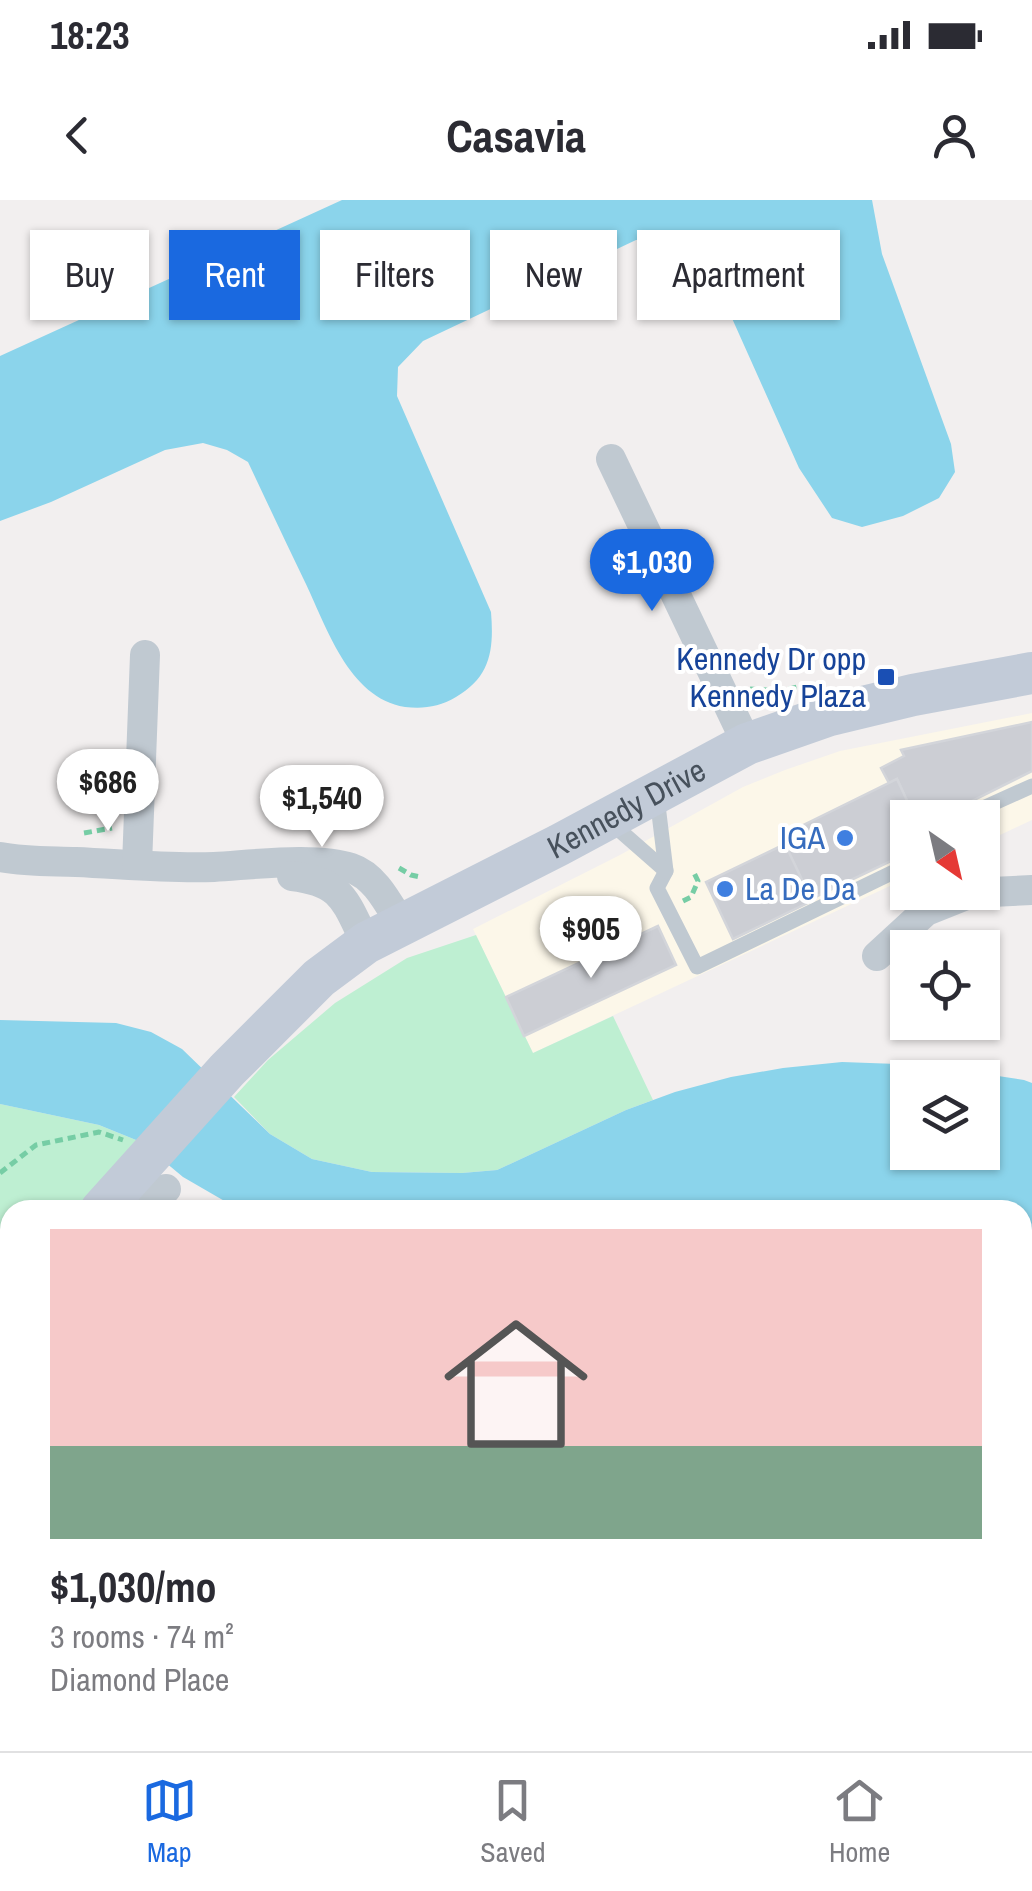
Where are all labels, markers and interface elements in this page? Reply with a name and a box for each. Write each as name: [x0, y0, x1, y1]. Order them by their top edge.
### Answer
text: 18:23: [50, 10, 130, 61]
text: Casavia: [446, 105, 586, 166]
icon: back: [50, 108, 105, 163]
icon: person: [927, 108, 982, 163]
chip: Buy: [30, 230, 149, 320]
chip: Rent: [169, 230, 300, 320]
chip: Filters: [320, 230, 470, 320]
chip: New: [490, 230, 617, 320]
chip: Apartment: [637, 230, 840, 320]
pin: $1,030: [571, 529, 733, 614]
text: $1,030: [612, 540, 692, 583]
place label: Kennedy Dr opp Kennedy Plaza: [676, 637, 866, 717]
marker: Kennedy Dr opp Kennedy Plaza: [875, 666, 897, 688]
street label: Kennedy Drive: [540, 748, 713, 868]
pin: $686: [49, 749, 167, 834]
text: $686: [79, 760, 137, 803]
pin: $1,540: [241, 765, 403, 850]
text: $1,540: [282, 776, 362, 819]
north arrow: [890, 800, 1000, 910]
map controls: [890, 800, 1000, 1170]
place label: IGA: [780, 816, 825, 859]
marker: IGA: [834, 827, 856, 849]
place label: La De Da: [745, 867, 856, 910]
marker: La De Da: [714, 878, 736, 900]
pin: $905: [532, 896, 650, 981]
text: $905: [562, 907, 620, 950]
button: locate: [890, 930, 1000, 1040]
button: layers: [890, 1060, 1000, 1170]
icon: home: [426, 1294, 606, 1474]
text: $1,030/mo: [50, 1559, 217, 1615]
text: 3 rooms · 74 m²: [50, 1615, 234, 1658]
text: Diamond Place: [50, 1658, 229, 1701]
tab: Map: [142, 1773, 197, 1871]
tab: Saved: [480, 1773, 545, 1871]
tab: Home: [829, 1773, 890, 1871]

